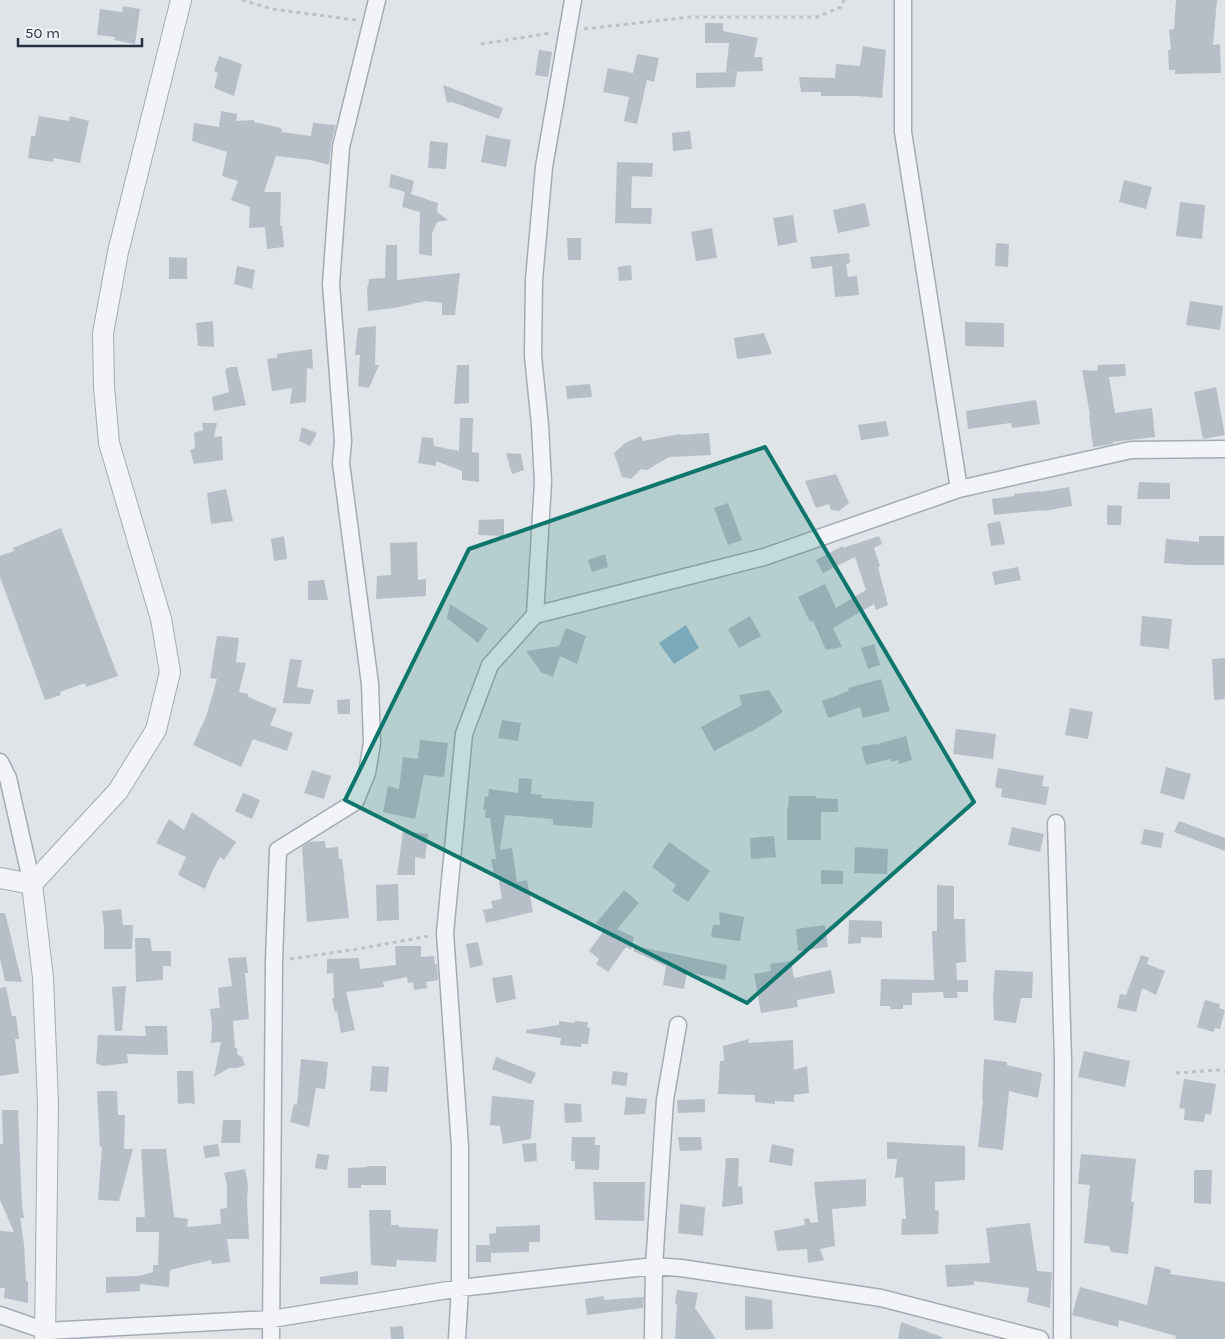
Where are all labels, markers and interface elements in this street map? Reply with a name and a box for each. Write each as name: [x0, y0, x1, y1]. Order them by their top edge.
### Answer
scale bar: [18, 15, 141, 47]
text: 50 m: [25, 24, 60, 42]

